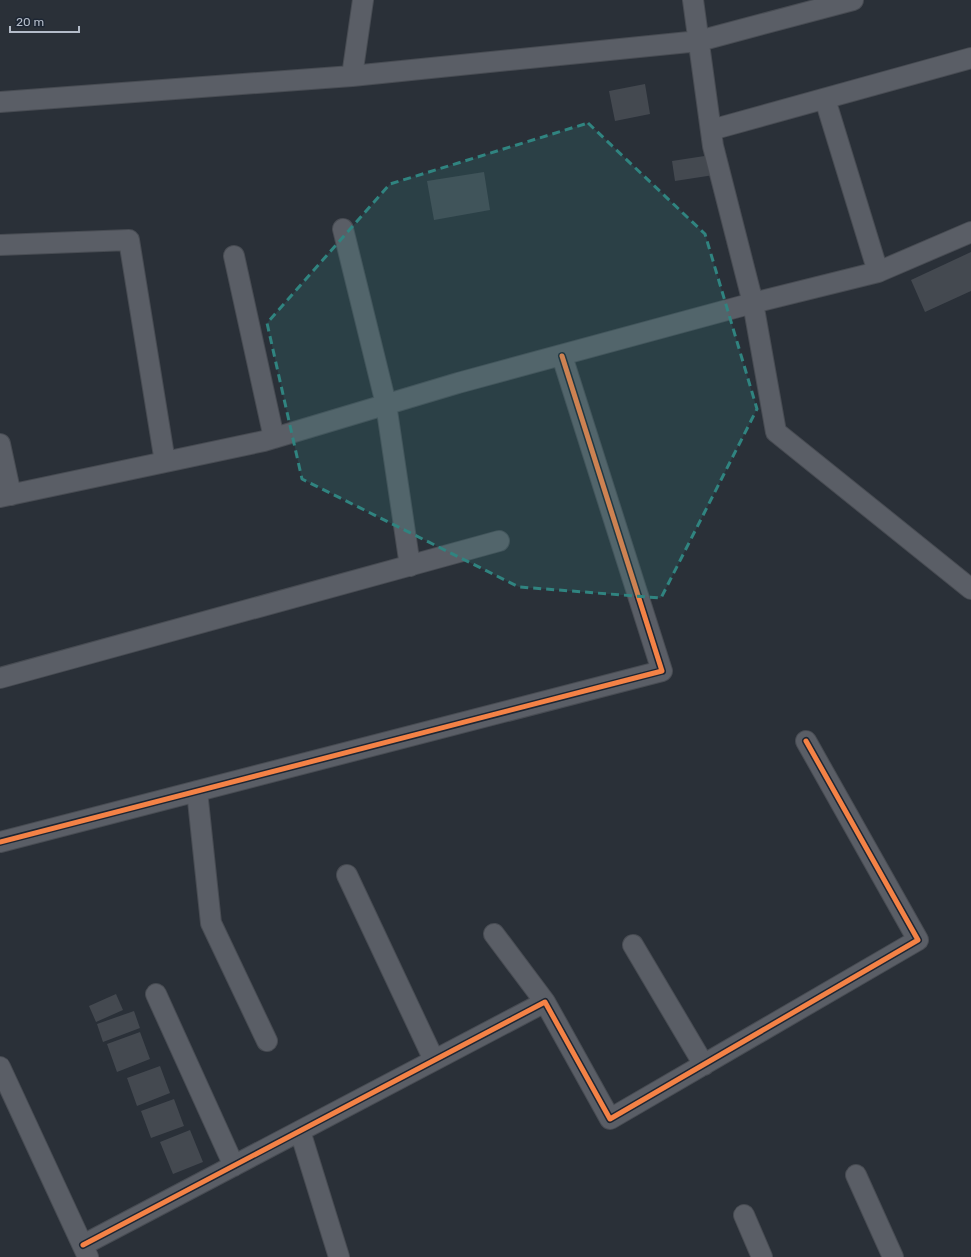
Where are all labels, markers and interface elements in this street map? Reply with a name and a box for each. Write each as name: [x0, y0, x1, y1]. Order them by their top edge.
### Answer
scale bar: [10, 8, 79, 34]
text: 20 m: [16, 15, 44, 29]

